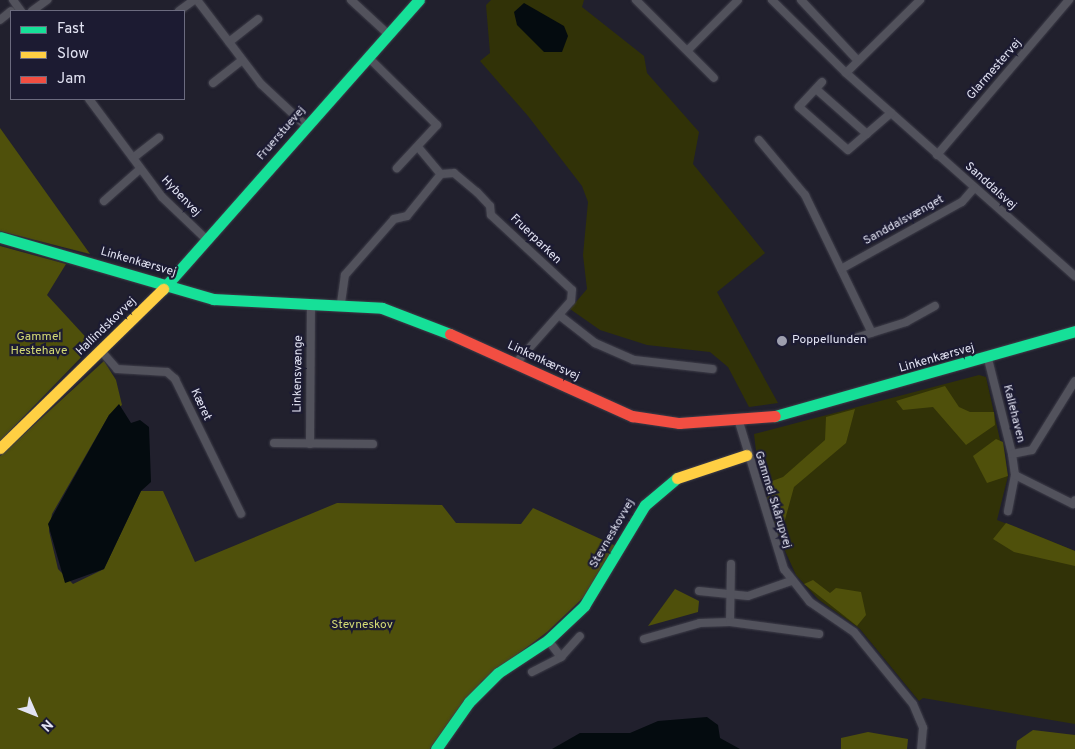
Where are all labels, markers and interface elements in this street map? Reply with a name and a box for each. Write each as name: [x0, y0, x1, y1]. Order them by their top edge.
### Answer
legend: [10, 10, 185, 100]
text: Fast: [57, 20, 85, 39]
street label: Glarmestervej: [965, 37, 1025, 103]
text: Slow: [57, 45, 89, 64]
text: Jam: [57, 70, 86, 89]
street label: Fruerstuevej: [255, 104, 309, 164]
street label: Sanddalsvej: [961, 160, 1019, 214]
street label: Hybenvej: [157, 174, 203, 220]
street label: Sanddalsvænget: [861, 193, 947, 249]
street label: Fruerparken: [506, 212, 564, 268]
street label: Linkenkærsvej: [99, 245, 177, 281]
street label: Hallindskovvej: [74, 295, 140, 359]
park label: Gammel Hestehave: [11, 331, 67, 359]
place label: Poppellunden: [792, 334, 867, 348]
street label: Linkensvænge: [291, 335, 307, 413]
marker: Poppellunden: [776, 335, 788, 347]
street label: Linkenkærsvej: [505, 339, 581, 385]
street label: Linkenkærsvej: [898, 341, 976, 377]
street label: Kallehaven: [999, 383, 1027, 445]
street label: Kæret: [186, 387, 214, 423]
street label: Gammel Skårupvej: [750, 450, 794, 550]
street label: Stevneskovvej: [587, 497, 639, 571]
park label: Stevneskov: [331, 619, 393, 633]
north arrow: [10, 689, 60, 739]
text: N: [37, 715, 56, 734]

